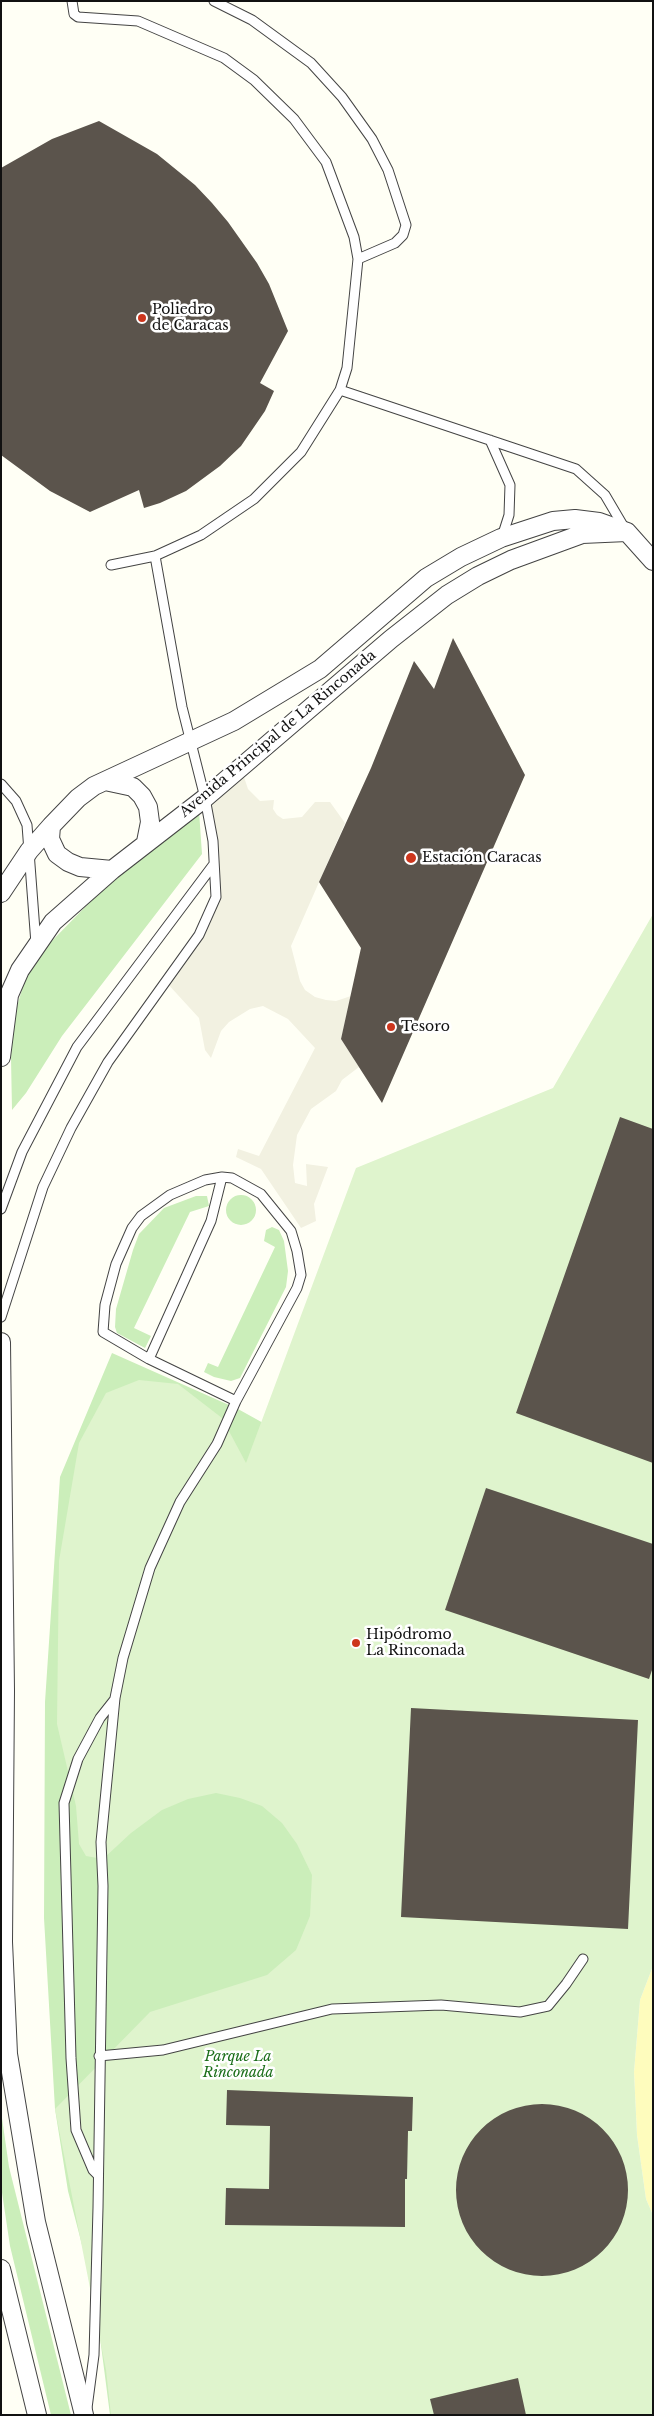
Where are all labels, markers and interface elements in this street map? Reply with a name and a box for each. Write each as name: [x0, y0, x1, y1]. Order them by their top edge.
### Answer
place label: Poliedro de Caracas: [152, 302, 229, 334]
marker: Poliedro de Caracas: [136, 312, 148, 324]
street label: Avenida Principal de La Rinconada: [177, 647, 379, 821]
place label: Estación Caracas: [422, 850, 542, 866]
marker: Estación Caracas: [404, 851, 418, 865]
place label: Tesoro: [401, 1019, 450, 1035]
marker: Tesoro: [385, 1021, 397, 1033]
place label: Hipódromo La Rinconada: [366, 1627, 465, 1660]
marker: Hipódromo La Rinconada: [350, 1637, 362, 1649]
park label: Parque La Rinconada: [203, 2049, 273, 2082]

